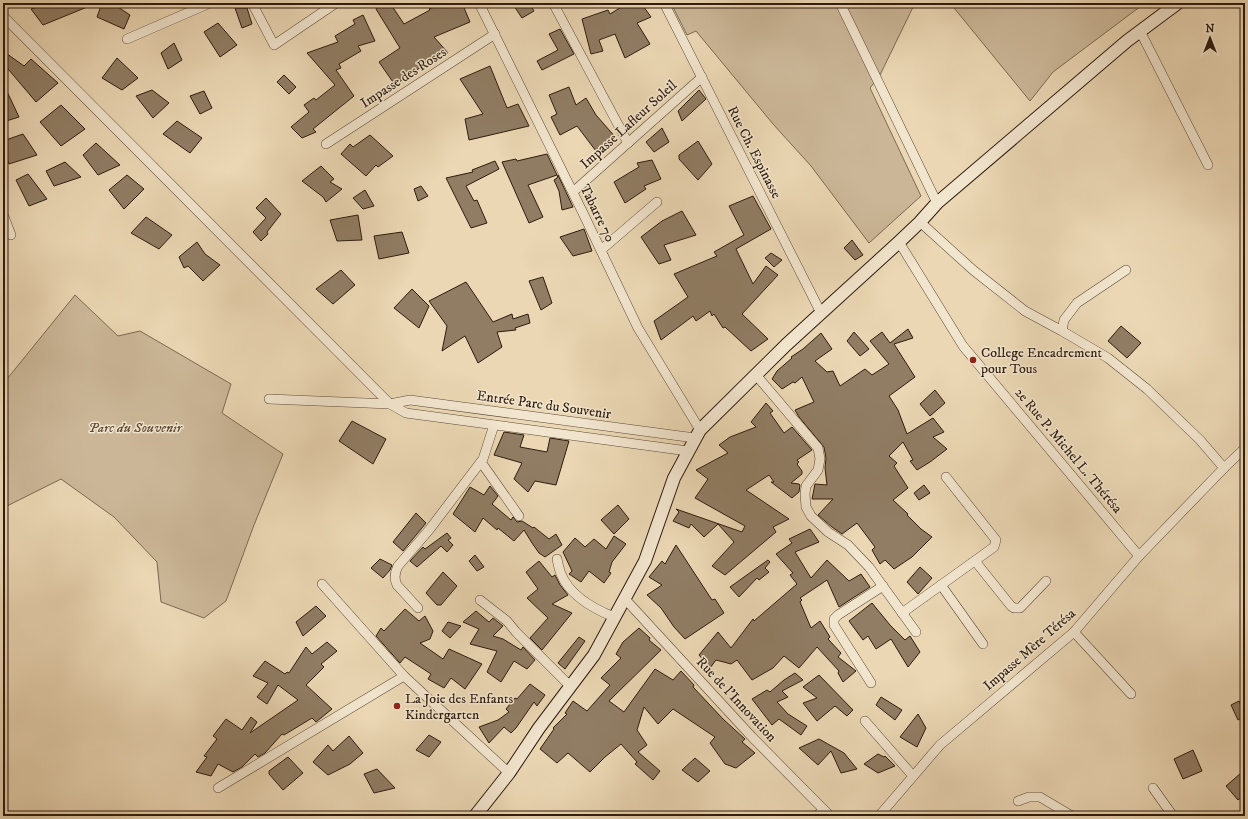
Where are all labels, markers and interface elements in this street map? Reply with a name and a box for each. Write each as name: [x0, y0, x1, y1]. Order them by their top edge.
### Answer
north arrow: [1190, 18, 1230, 58]
text: N: [1205, 22, 1215, 36]
street label: Impasse des Roses: [357, 43, 450, 112]
street label: Impasse Lafleur Soleil: [577, 76, 681, 173]
street label: Rue Ch. Espinasse: [723, 103, 785, 202]
street label: Tabarre 70: [575, 182, 619, 245]
place label: College Encadrement pour Tous: [980, 344, 1102, 378]
marker: College Encadrement pour Tous: [968, 355, 978, 365]
street label: 2e Rue P. Michel L. Thérésa: [1010, 384, 1126, 517]
street label: Entrée Parc du Souvenir: [476, 387, 613, 423]
park label: Parc du Souvenir: [88, 419, 183, 437]
street label: Impasse Mère Térésa: [980, 605, 1080, 695]
street label: Rue de l'Innovation: [692, 653, 781, 747]
place label: La Joie des Enfants Kindergarten: [405, 690, 513, 724]
marker: La Joie des Enfants Kindergarten: [392, 701, 402, 711]

